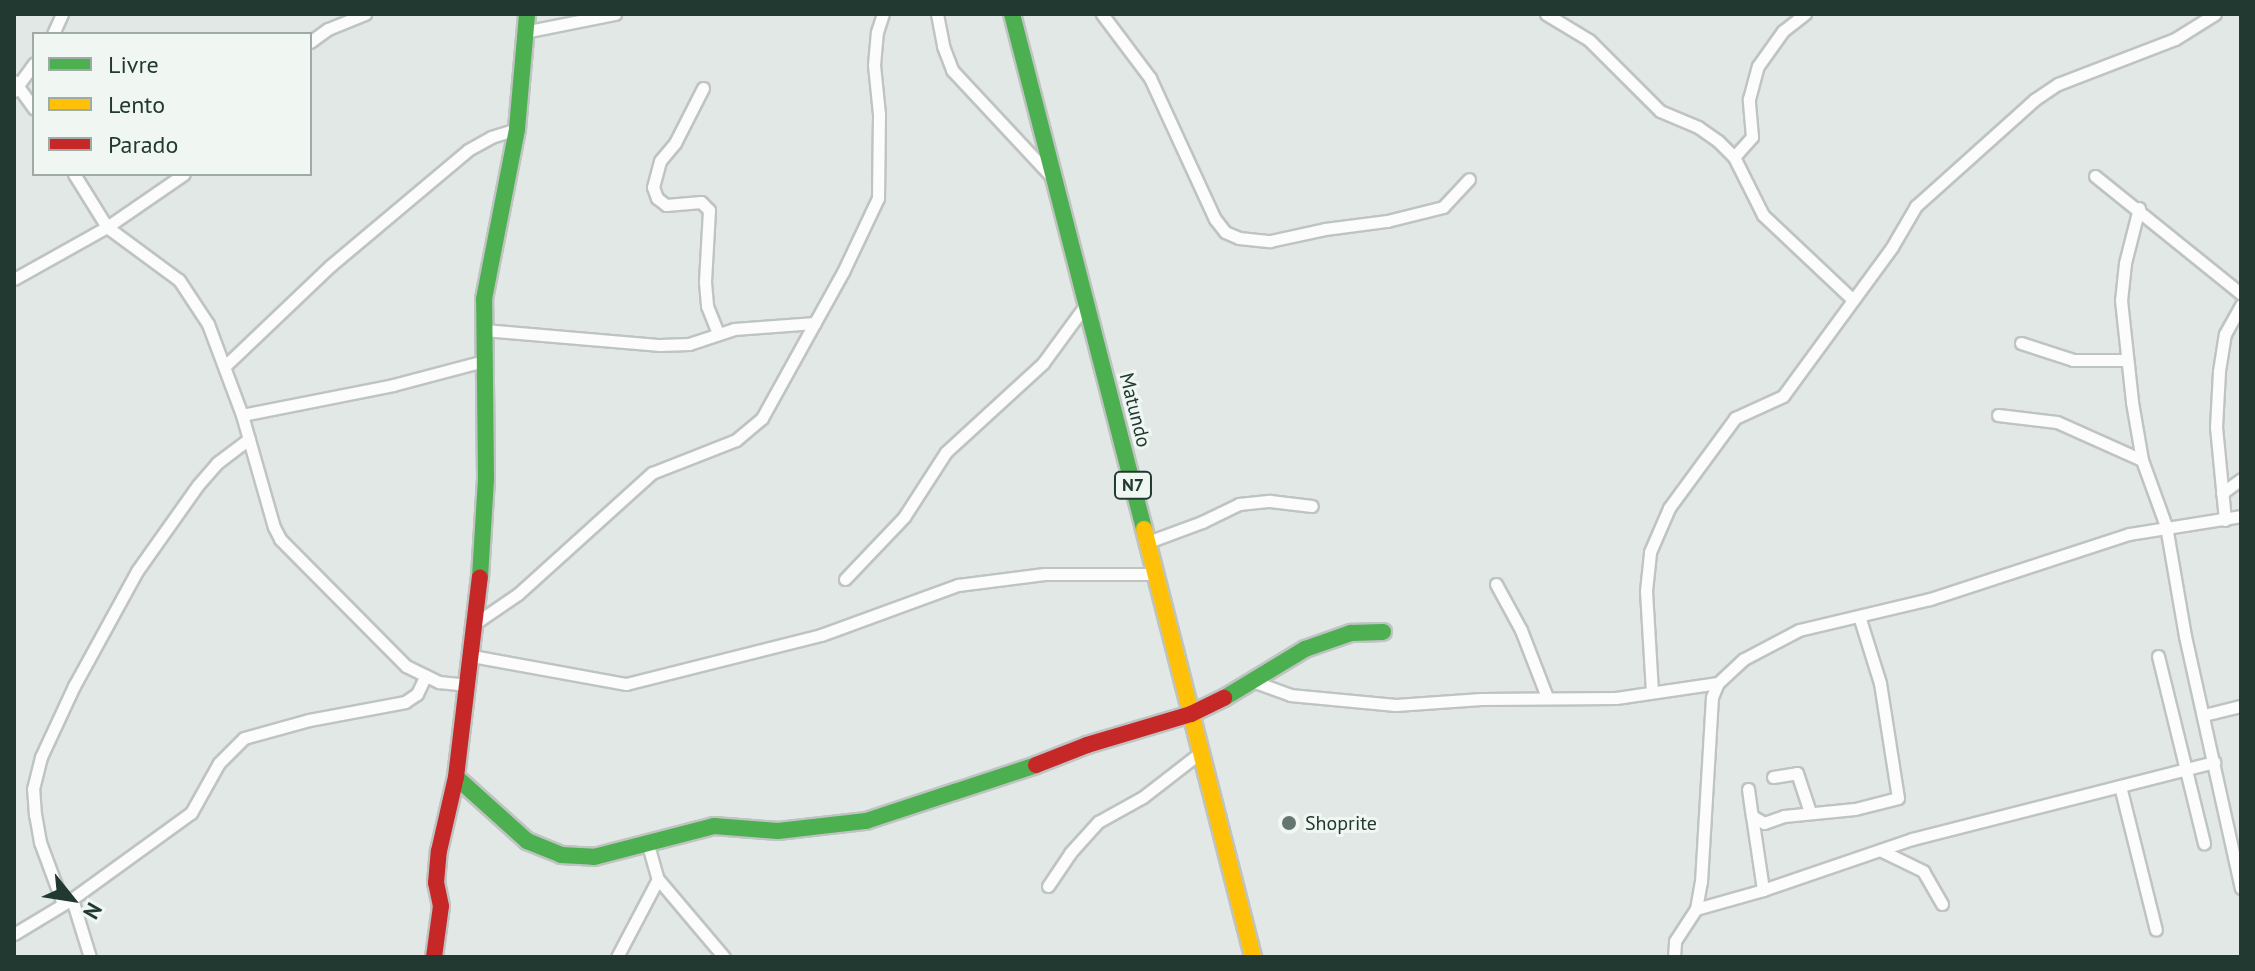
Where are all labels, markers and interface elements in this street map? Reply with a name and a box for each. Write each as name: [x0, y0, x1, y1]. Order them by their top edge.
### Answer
legend: [32, 32, 312, 176]
text: Livre: [108, 49, 159, 80]
text: Lento: [108, 89, 165, 120]
text: Parado: [108, 129, 178, 160]
street label: Matundo: [1114, 370, 1156, 450]
road number: N7: [1113, 471, 1153, 499]
place label: Shoprite: [1305, 811, 1377, 835]
marker: Shoprite: [1280, 814, 1298, 832]
north arrow: [32, 859, 112, 939]
text: N: [77, 898, 109, 924]

